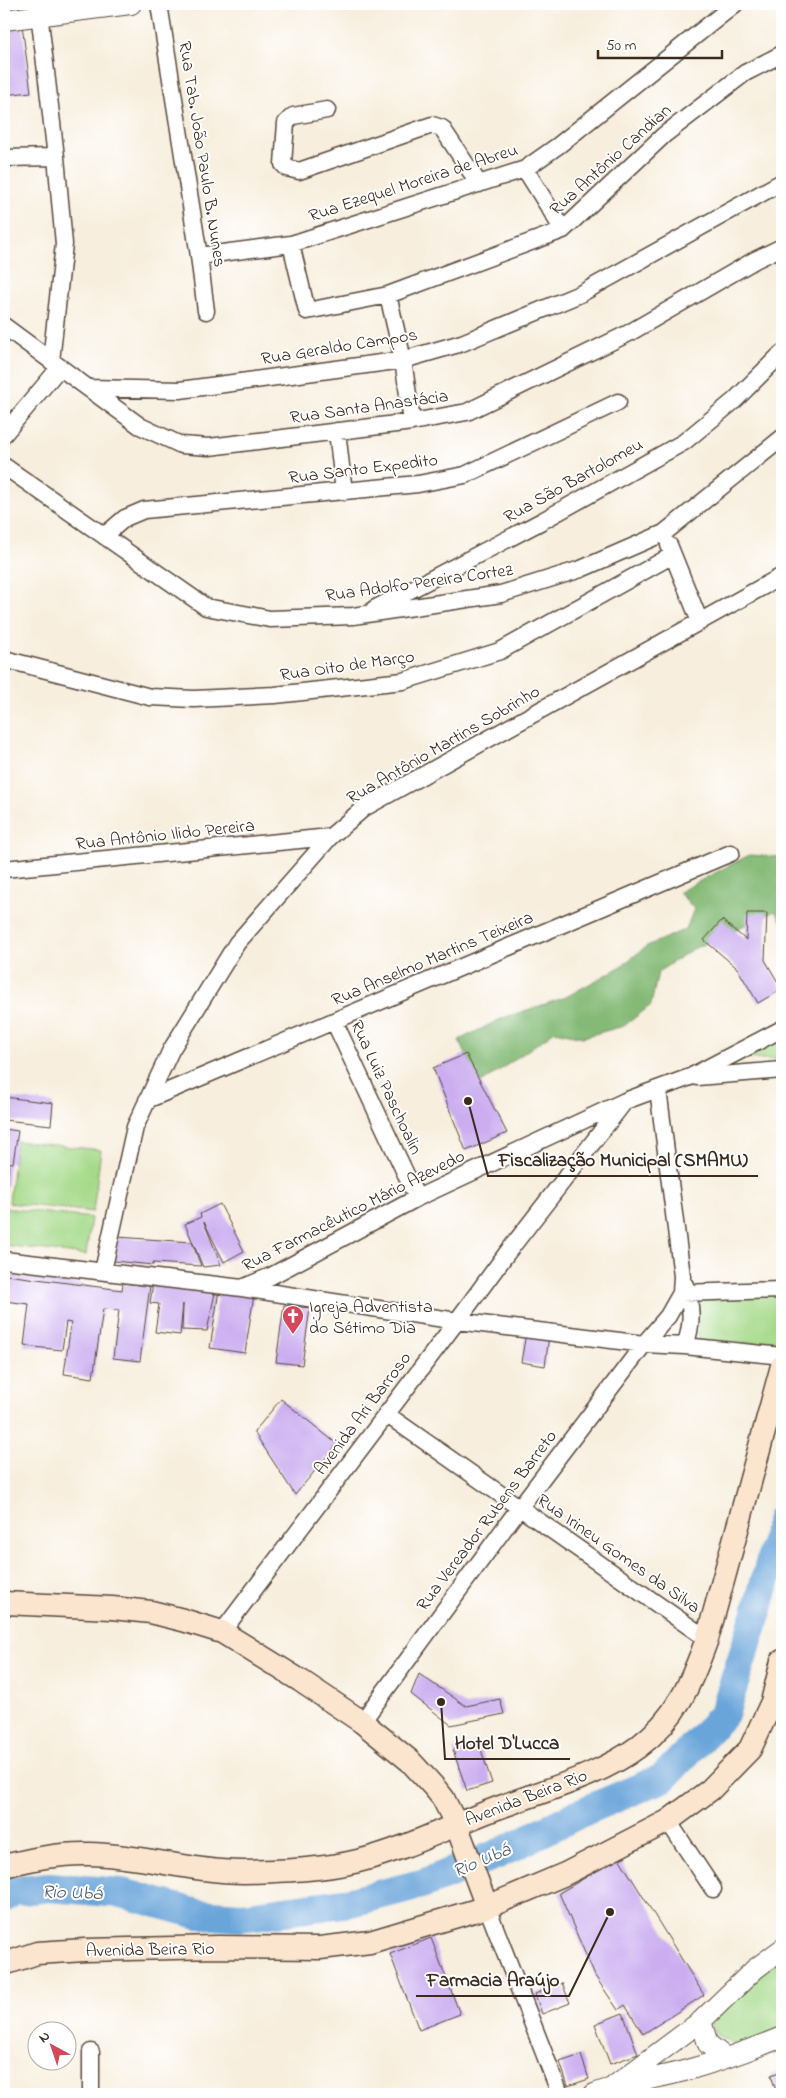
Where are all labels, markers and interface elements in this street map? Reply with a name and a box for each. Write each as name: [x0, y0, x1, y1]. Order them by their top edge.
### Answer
scale bar: [598, 28, 722, 60]
text: 50 m: [606, 35, 637, 57]
street label: Rua Tab. João Paulo B. Nunes: [170, 40, 232, 269]
street label: Rua Antônio Candian: [545, 98, 678, 222]
street label: Rua Ezequel Moreira de Abreu: [306, 138, 521, 230]
street label: Rua Geraldo Campos: [259, 323, 419, 373]
street label: Rua Santa Anastácia: [288, 384, 450, 432]
street label: Rua São Bartolomeu: [499, 433, 648, 531]
street label: Rua Santo Expedito: [287, 448, 439, 492]
street label: Rua Adolfo Pereira Cortez: [324, 558, 515, 610]
street label: Rua Oito de Março: [278, 645, 416, 689]
street label: Rua Antônio Martins Sobrinho: [343, 680, 545, 812]
street label: Rua Antônio Ilido Pereira: [74, 814, 256, 858]
street label: Rua Anselmo Martins Teixeira: [328, 906, 538, 1014]
street label: Rua Luiz Paschoalin: [343, 1016, 428, 1159]
callout: Fiscalização Municipal (SMAMU): [488, 1142, 758, 1176]
street label: Rua Farmacêutico Mário Azevedo: [238, 1144, 470, 1279]
text: Fiscalização Municipal (SMAMU): [497, 1148, 748, 1175]
place label: Igreja Adventista do Sétimo Dia: [309, 1295, 433, 1342]
church icon: Igreja Adventista do Sétimo Dia: [281, 1304, 305, 1335]
street label: Avenida Ari Barroso: [309, 1347, 419, 1481]
street label: Rua Vereador Rubens Barreto: [411, 1425, 564, 1617]
street label: Rua Irineu Gomes da Silva: [531, 1488, 705, 1621]
callout: Hotel D'Lucca: [445, 1725, 570, 1759]
text: Hotel D'Lucca: [455, 1731, 559, 1758]
street label: Avenida Beira Rio: [462, 1764, 592, 1834]
water label: Rio Ubá: [449, 1837, 516, 1885]
water label: Rio Ubá: [41, 1879, 104, 1908]
street label: Avenida Beira Rio: [85, 1937, 215, 1965]
callout: Farmacia Araújo: [416, 1962, 569, 1996]
text: Farmacia Araújo: [426, 1968, 559, 1995]
north arrow: [28, 2020, 78, 2070]
text: N: [34, 2026, 55, 2048]

